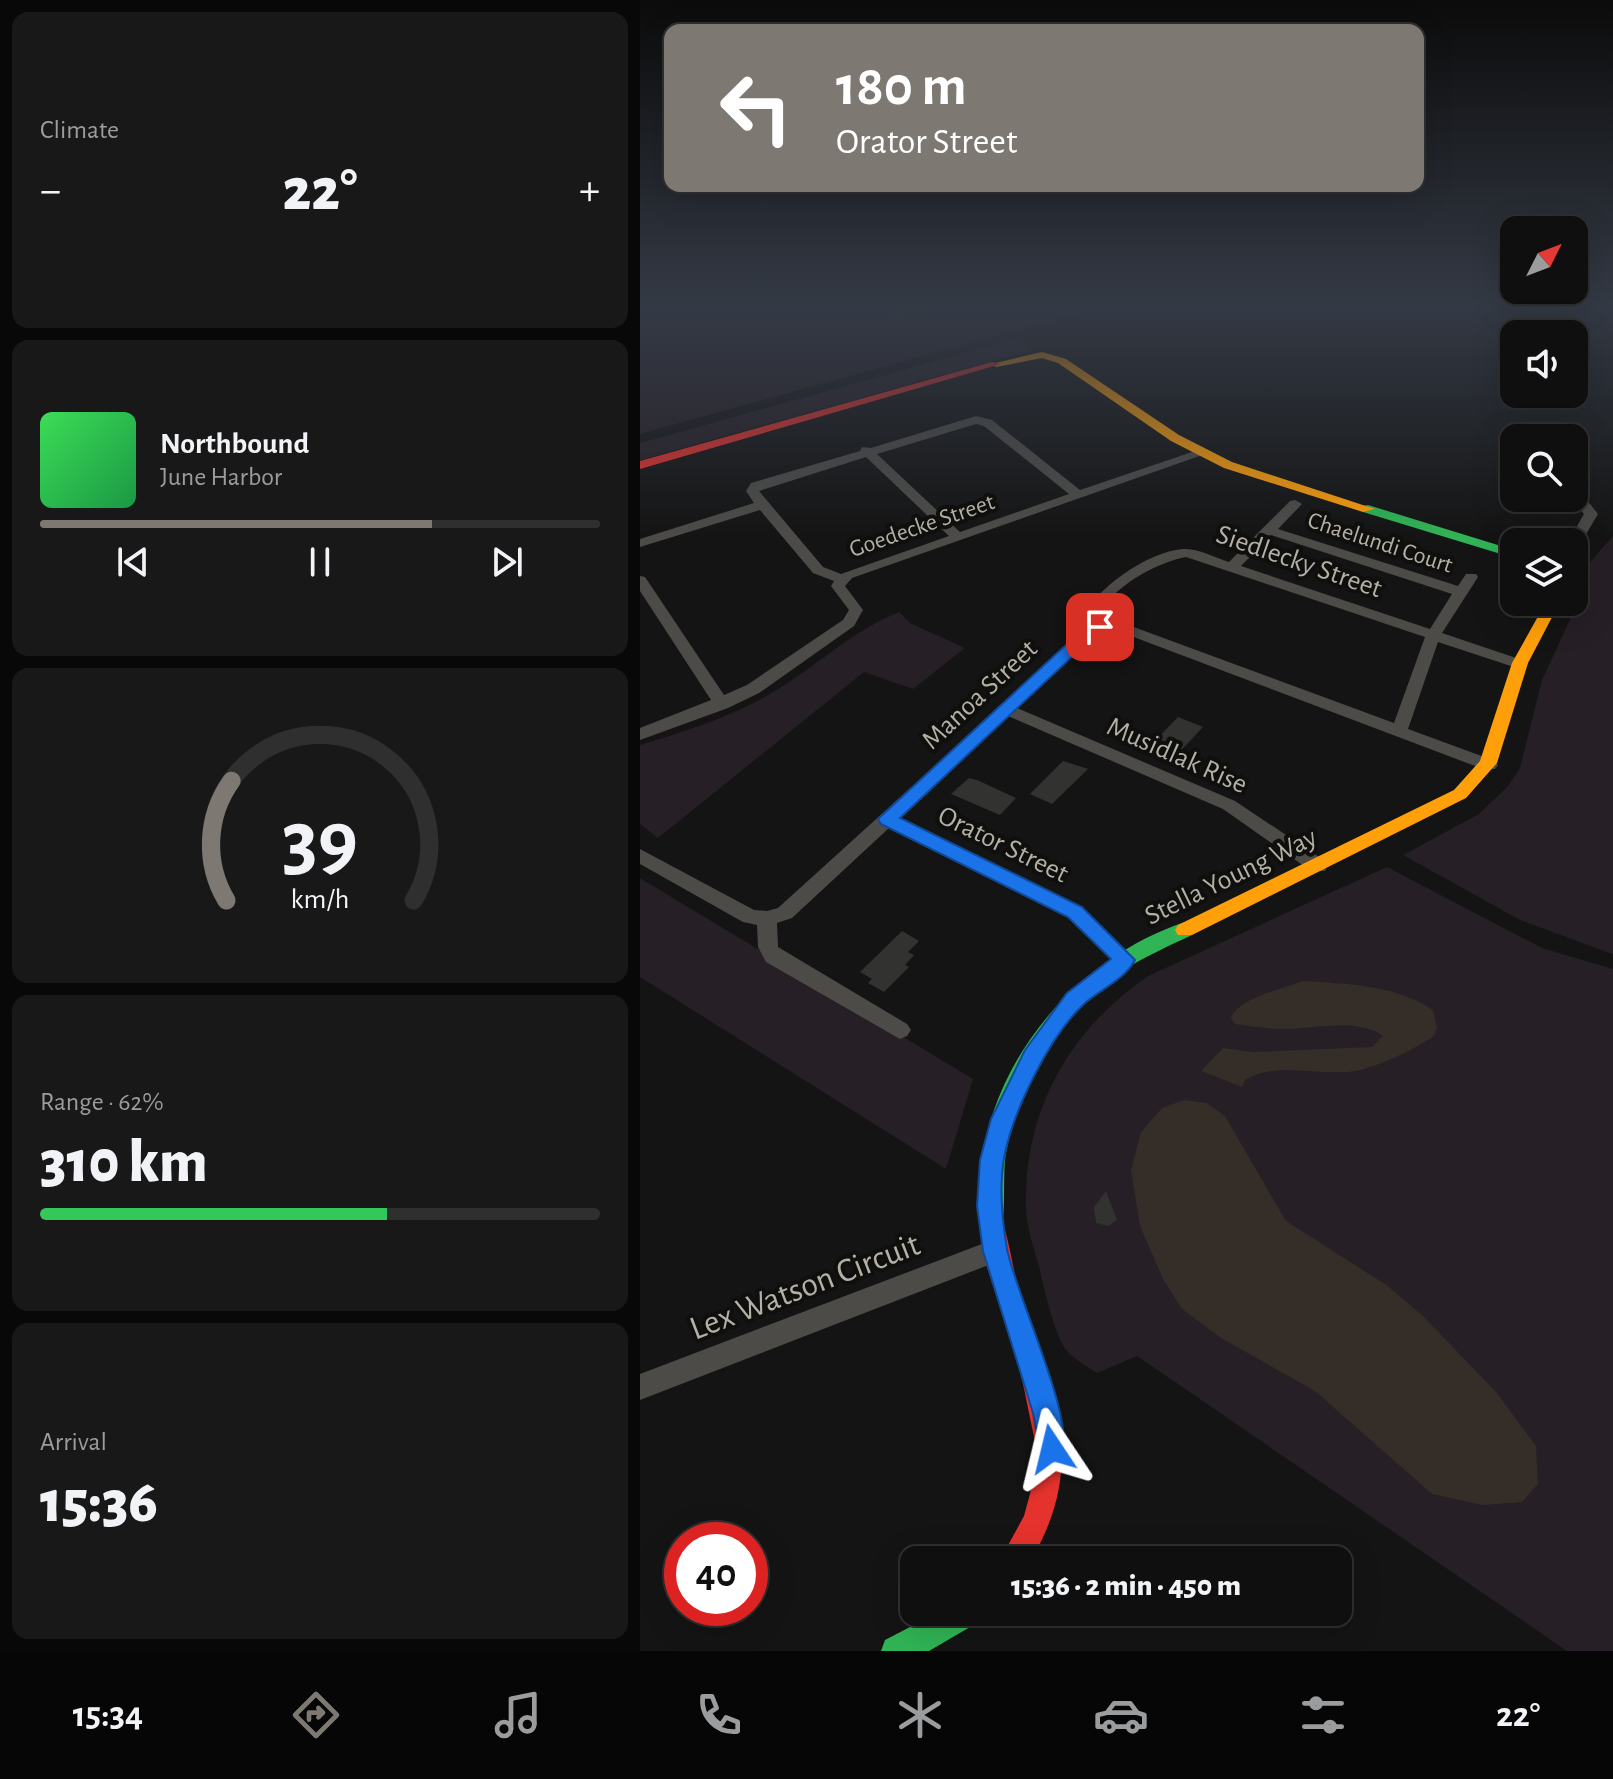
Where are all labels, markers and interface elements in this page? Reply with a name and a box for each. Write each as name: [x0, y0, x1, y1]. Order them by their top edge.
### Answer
icon: left: [704, 56, 808, 160]
text: 180 m: [836, 59, 967, 115]
text: Climate: [40, 117, 119, 143]
text: Orator Street: [836, 124, 1017, 160]
text: 22°: [283, 161, 358, 221]
text: −: [40, 169, 61, 213]
text: +: [579, 169, 600, 213]
north arrow: [1500, 216, 1588, 304]
map controls: [1500, 216, 1588, 616]
button: sound: [1500, 320, 1588, 408]
button: search: [1500, 424, 1588, 512]
text: Northbound: [160, 429, 309, 459]
text: June Harbor: [160, 464, 282, 490]
street label: Goedecke Street: [846, 490, 998, 562]
street label: Chaelundi Court: [1305, 508, 1456, 578]
street label: Siedlecky Street: [1213, 521, 1386, 603]
button: layers: [1500, 528, 1588, 616]
icon: previous: [111, 540, 155, 584]
icon: pause: [298, 540, 342, 584]
icon: next: [485, 540, 529, 584]
pin: [1066, 593, 1134, 661]
icon: arrive: [1078, 605, 1122, 649]
street label: Manoa Street: [917, 635, 1043, 755]
street label: Musidlak Rise: [1103, 713, 1251, 799]
text: 39: [282, 800, 358, 884]
street label: Orator Street: [933, 801, 1073, 889]
street label: Stella Young Way: [1141, 823, 1321, 931]
text: km/h: [291, 886, 349, 915]
text: Range · 62%: [40, 1089, 164, 1115]
text: 310 km: [40, 1133, 208, 1193]
street label: Lex Watson Circuit: [685, 1227, 925, 1346]
position arrow: [1010, 1407, 1094, 1491]
text: Arrival: [40, 1429, 107, 1455]
text: 15:36: [40, 1473, 158, 1533]
speed limit sign: 40: [664, 1522, 768, 1626]
text: 15:36 · 2 min · 450 m: [1011, 1571, 1241, 1601]
icon: directions: [288, 1687, 344, 1743]
icon: music: [490, 1687, 546, 1743]
icon: phone: [691, 1687, 747, 1743]
icon: climate: [892, 1687, 948, 1743]
icon: car: [1093, 1687, 1149, 1743]
icon: filters: [1295, 1687, 1351, 1743]
text: 15:34: [73, 1697, 143, 1733]
text: 22°: [1496, 1697, 1540, 1733]

